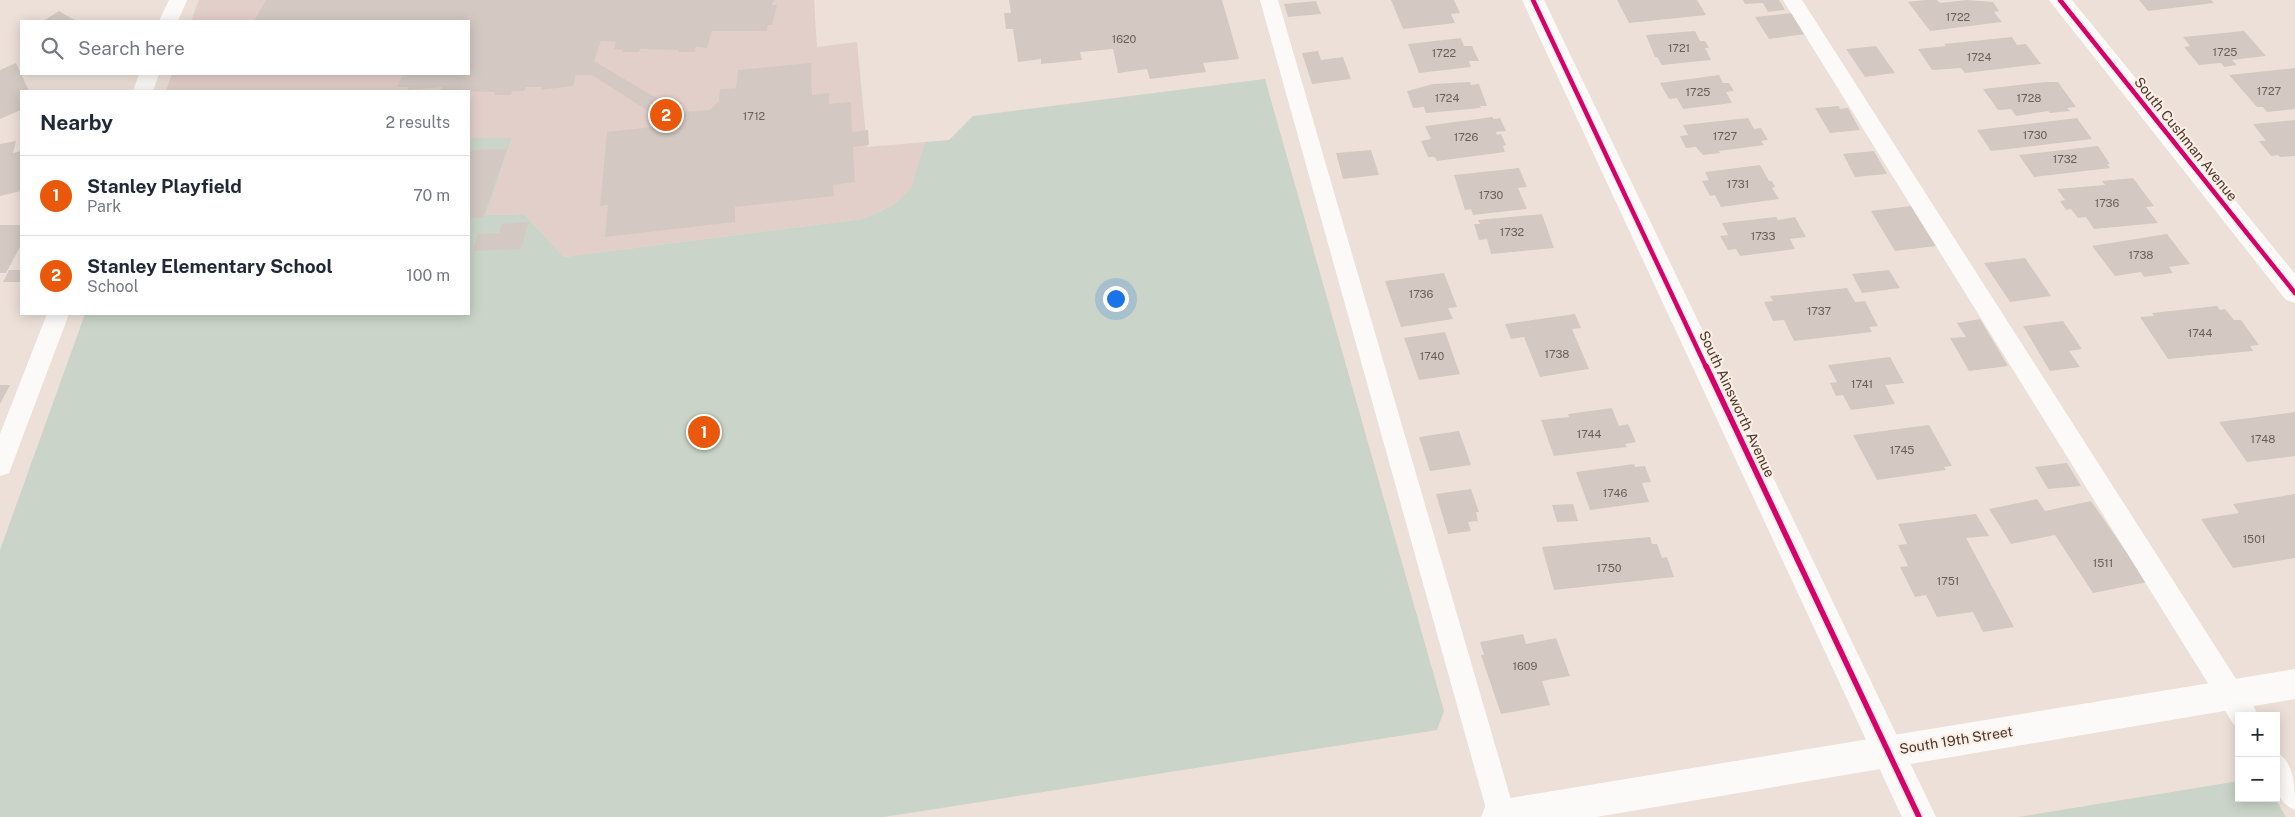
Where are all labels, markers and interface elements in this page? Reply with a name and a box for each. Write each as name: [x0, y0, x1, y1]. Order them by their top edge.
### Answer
house number: 1722: [1946, 11, 1971, 23]
search box: [20, 20, 470, 75]
house number: 1620: [1112, 33, 1137, 45]
icon: search: [38, 34, 66, 62]
text: Search here: [78, 37, 185, 59]
house number: 1721: [1668, 42, 1690, 54]
house number: 1725: [2213, 46, 2237, 58]
house number: 1722: [1432, 47, 1457, 59]
house number: 1724: [1967, 51, 1991, 63]
street label: South Cushman Avenue: [2131, 74, 2241, 204]
house number: 1727: [2257, 85, 2282, 97]
house number: 1725: [1686, 86, 1710, 98]
house number: 1724: [1435, 92, 1459, 104]
house number: 1728: [2017, 92, 2041, 104]
pin: 2: [650, 96, 682, 134]
text: Nearby: [40, 110, 113, 135]
house number: 1712: [743, 110, 766, 122]
text: 2 results: [385, 113, 450, 132]
house number: 1730: [2023, 129, 2047, 141]
house number: 1727: [1713, 130, 1738, 142]
house number: 1726: [1454, 131, 1478, 143]
house number: 1732: [2053, 153, 2078, 165]
text: Stanley Playfield: [87, 175, 242, 197]
house number: 1731: [1727, 178, 1749, 190]
text: 1: [53, 186, 59, 205]
text: 70 m: [413, 186, 450, 205]
house number: 1730: [1479, 189, 1503, 201]
text: Park: [87, 197, 121, 216]
house number: 1736: [2095, 197, 2119, 209]
house number: 1732: [1500, 226, 1525, 238]
house number: 1733: [1751, 230, 1775, 242]
house number: 1738: [2129, 249, 2153, 261]
text: Stanley Elementary School: [87, 255, 333, 277]
text: 2: [51, 266, 61, 285]
text: 100 m: [406, 266, 450, 285]
text: School: [87, 277, 138, 296]
your location: [1103, 286, 1129, 312]
house number: 1736: [1409, 288, 1433, 300]
house number: 1737: [1807, 305, 1831, 317]
house number: 1744: [2188, 327, 2212, 339]
street label: South Ainsworth Avenue: [1696, 328, 1778, 480]
house number: 1738: [1545, 348, 1569, 360]
house number: 1740: [1420, 350, 1444, 362]
house number: 1741: [1851, 378, 1873, 390]
pin: 1: [688, 413, 720, 451]
house number: 1744: [1577, 428, 1601, 440]
house number: 1748: [2251, 433, 2275, 445]
house number: 1745: [1890, 444, 1914, 456]
house number: 1746: [1603, 487, 1627, 499]
house number: 1501: [2243, 533, 2265, 545]
house number: 1511: [2093, 557, 2113, 569]
house number: 1750: [1597, 562, 1622, 574]
house number: 1751: [1937, 575, 1959, 587]
house number: 1609: [1513, 660, 1538, 672]
map controls: [2235, 712, 2280, 802]
button: +: [2235, 712, 2280, 757]
street label: South 19th Street: [1898, 723, 2014, 757]
button: −: [2235, 757, 2280, 802]

